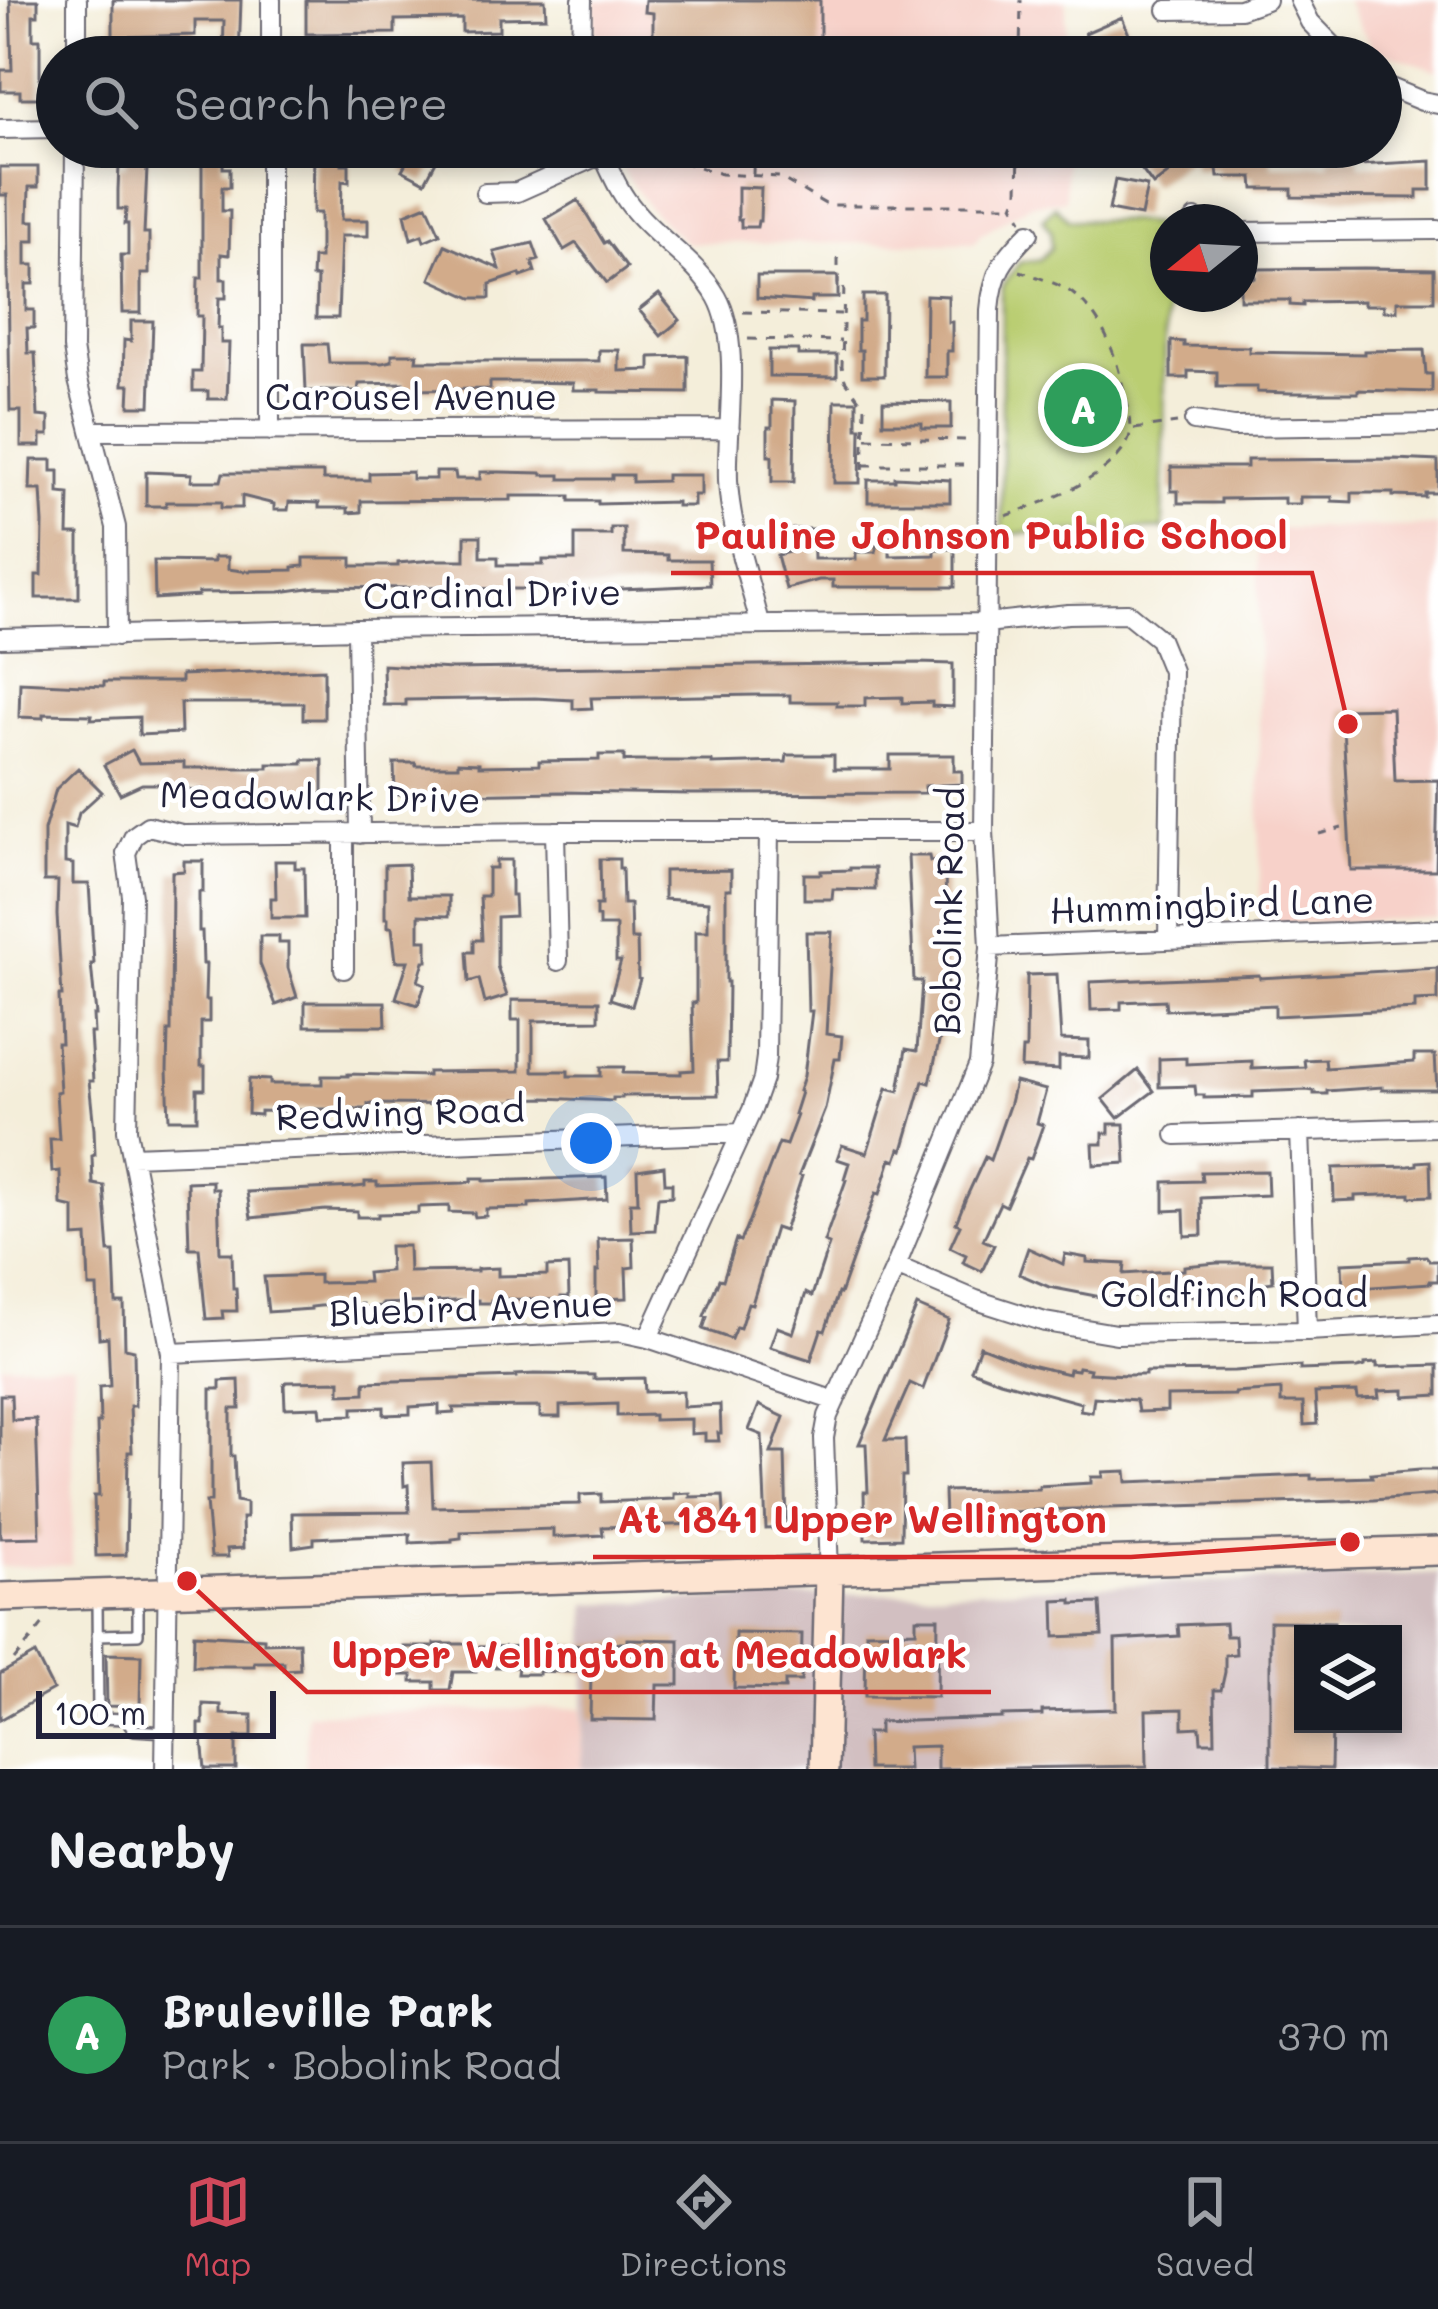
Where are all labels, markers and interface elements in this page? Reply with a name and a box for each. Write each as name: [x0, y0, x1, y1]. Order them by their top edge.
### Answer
search box: [36, 36, 1402, 168]
icon: search: [78, 69, 144, 135]
text: Search here: [174, 73, 448, 131]
north arrow: [1150, 204, 1258, 312]
pin: A: [1044, 363, 1122, 453]
street label: Carousel Avenue: [265, 372, 557, 419]
callout: Pauline Johnson Public School: [671, 498, 1312, 573]
text: Pauline Johnson Public School: [694, 508, 1288, 559]
street label: Cardinal Drive: [363, 567, 621, 618]
street label: Meadowlark Drive: [159, 769, 481, 822]
street label: Bobolink Road: [922, 786, 973, 1036]
street label: Hummingbird Lane: [1049, 874, 1375, 933]
street label: Redwing Road: [275, 1084, 525, 1139]
your location: [561, 1113, 621, 1173]
street label: Goldfinch Road: [1100, 1269, 1368, 1316]
street label: Bluebird Avenue: [328, 1278, 614, 1335]
callout: At 1841 Upper Wellington: [593, 1482, 1131, 1557]
text: At 1841 Upper Wellington: [617, 1492, 1107, 1543]
callout: Upper Wellington at Meadowlark: [307, 1617, 991, 1692]
map controls: [1294, 1625, 1402, 1733]
button: layers: [1294, 1625, 1402, 1733]
text: Upper Wellington at Meadowlark: [331, 1627, 967, 1678]
scale bar: [36, 1685, 276, 1738]
text: 100 m: [54, 1690, 146, 1733]
text: Nearby: [48, 1814, 235, 1881]
text: Bruleville Park: [162, 1980, 494, 2038]
text: A: [73, 2009, 101, 2060]
text: 370 m: [1278, 2009, 1390, 2060]
text: Park · Bobolink Road: [162, 2038, 561, 2089]
tab: Map: [184, 2169, 251, 2284]
tab: Directions: [620, 2169, 787, 2284]
tab: Saved: [1156, 2169, 1254, 2284]

